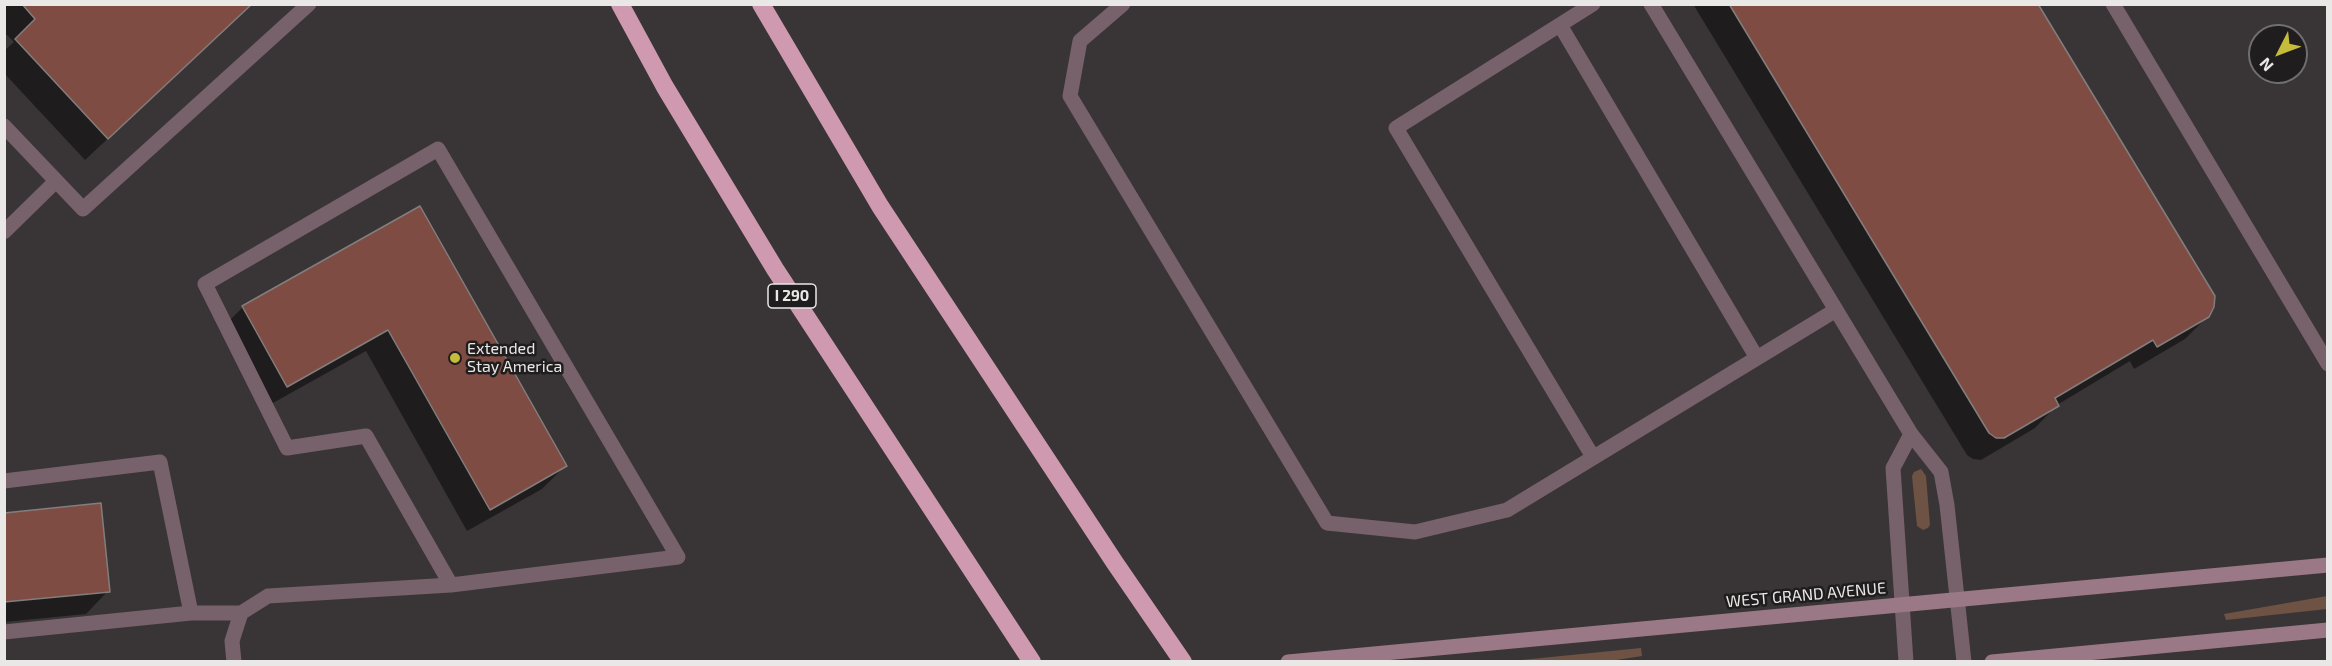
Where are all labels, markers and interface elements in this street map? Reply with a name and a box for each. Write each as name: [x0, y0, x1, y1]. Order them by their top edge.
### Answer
north arrow: [2248, 24, 2308, 84]
text: N: [2255, 54, 2277, 76]
road number: I 290: [768, 284, 816, 308]
place label: Extended Stay America: [467, 339, 562, 377]
marker: Extended Stay America: [448, 351, 462, 365]
street label: WEST GRAND AVENUE: [1725, 578, 1887, 612]

